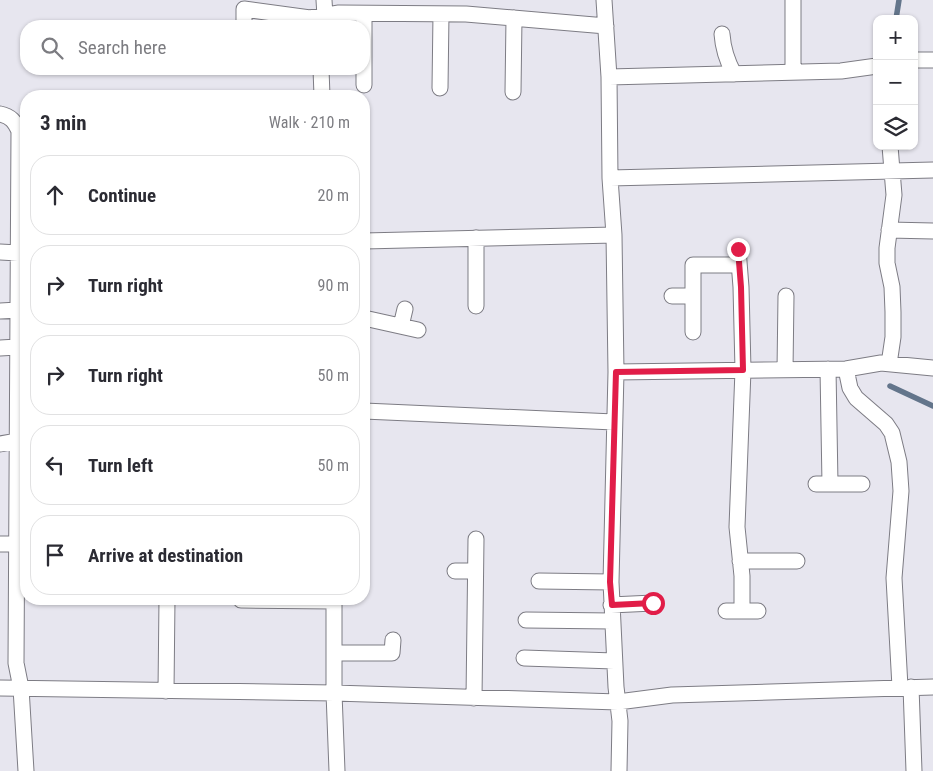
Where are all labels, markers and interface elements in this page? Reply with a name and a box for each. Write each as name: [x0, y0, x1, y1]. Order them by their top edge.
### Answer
map controls: [873, 15, 918, 150]
button: +: [873, 15, 918, 60]
search box: [20, 20, 370, 75]
icon: search: [38, 34, 66, 62]
text: Search here: [78, 36, 166, 59]
button: −: [873, 60, 918, 105]
button: layers: [873, 105, 918, 150]
text: 3 min: [40, 111, 87, 135]
text: Walk · 210 m: [269, 113, 350, 132]
icon: ahead: [41, 181, 69, 209]
text: Continue: [88, 184, 156, 207]
text: 20 m: [317, 186, 349, 205]
route end: [727, 238, 750, 261]
icon: right: [41, 271, 69, 299]
text: Turn right: [88, 274, 163, 297]
text: 90 m: [317, 276, 349, 295]
icon: right: [41, 361, 69, 389]
text: Turn right: [88, 364, 163, 387]
text: 50 m: [317, 366, 349, 385]
icon: left: [41, 451, 69, 479]
text: Turn left: [88, 454, 153, 477]
text: 50 m: [317, 456, 349, 475]
icon: arrive: [41, 541, 69, 569]
text: Arrive at destination: [88, 544, 243, 567]
route start: [642, 592, 665, 615]

